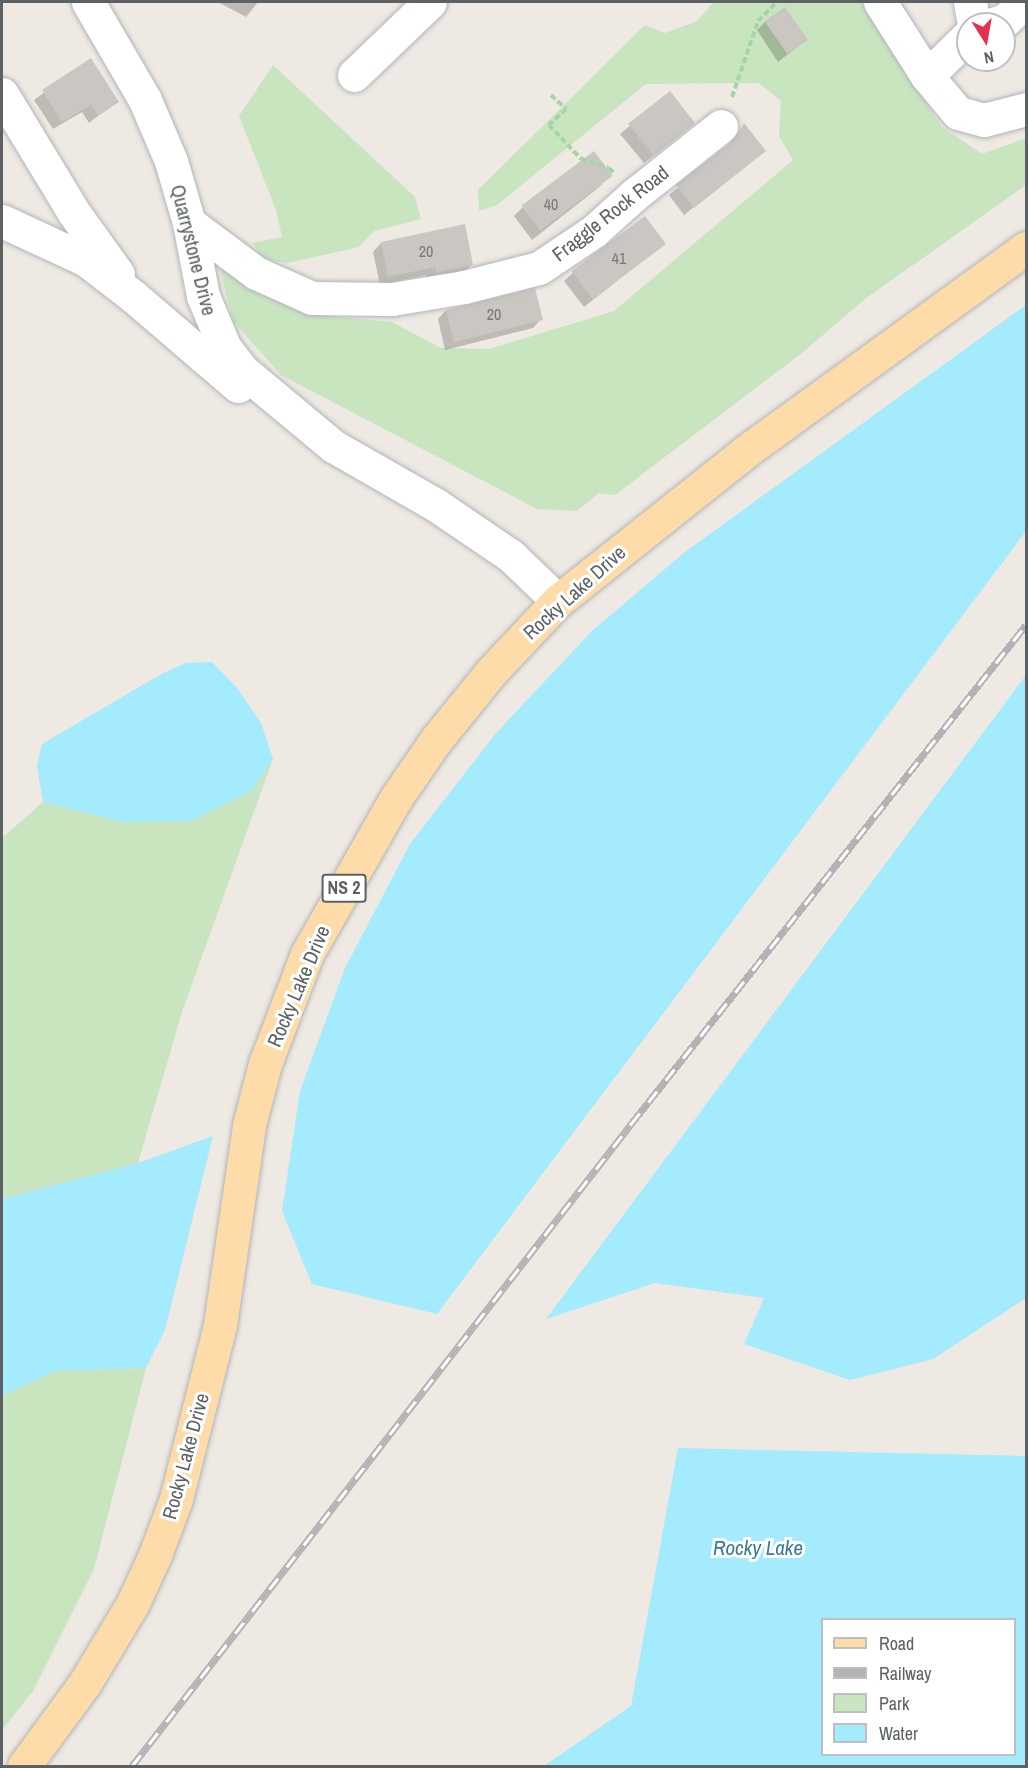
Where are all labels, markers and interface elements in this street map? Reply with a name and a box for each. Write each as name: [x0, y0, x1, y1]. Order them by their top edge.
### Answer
north arrow: [956, 12, 1016, 72]
text: N: [982, 46, 996, 69]
street label: Fraggle Rock Road: [547, 160, 673, 266]
street label: Quarrystone Drive: [166, 182, 222, 318]
house number: 40: [544, 194, 558, 214]
house number: 20: [419, 241, 433, 261]
house number: 41: [612, 248, 626, 268]
house number: 20: [487, 304, 501, 324]
street label: Rocky Lake Drive: [518, 540, 630, 644]
road number: NS 2: [322, 873, 366, 903]
street label: Rocky Lake Drive: [262, 922, 334, 1050]
street label: Rocky Lake Drive: [157, 1390, 213, 1522]
water label: Rocky Lake: [713, 1535, 803, 1561]
legend: [821, 1618, 1016, 1756]
text: Road: [879, 1631, 914, 1656]
text: Railway: [879, 1661, 932, 1686]
text: Park: [879, 1691, 909, 1716]
text: Water: [879, 1721, 918, 1746]

